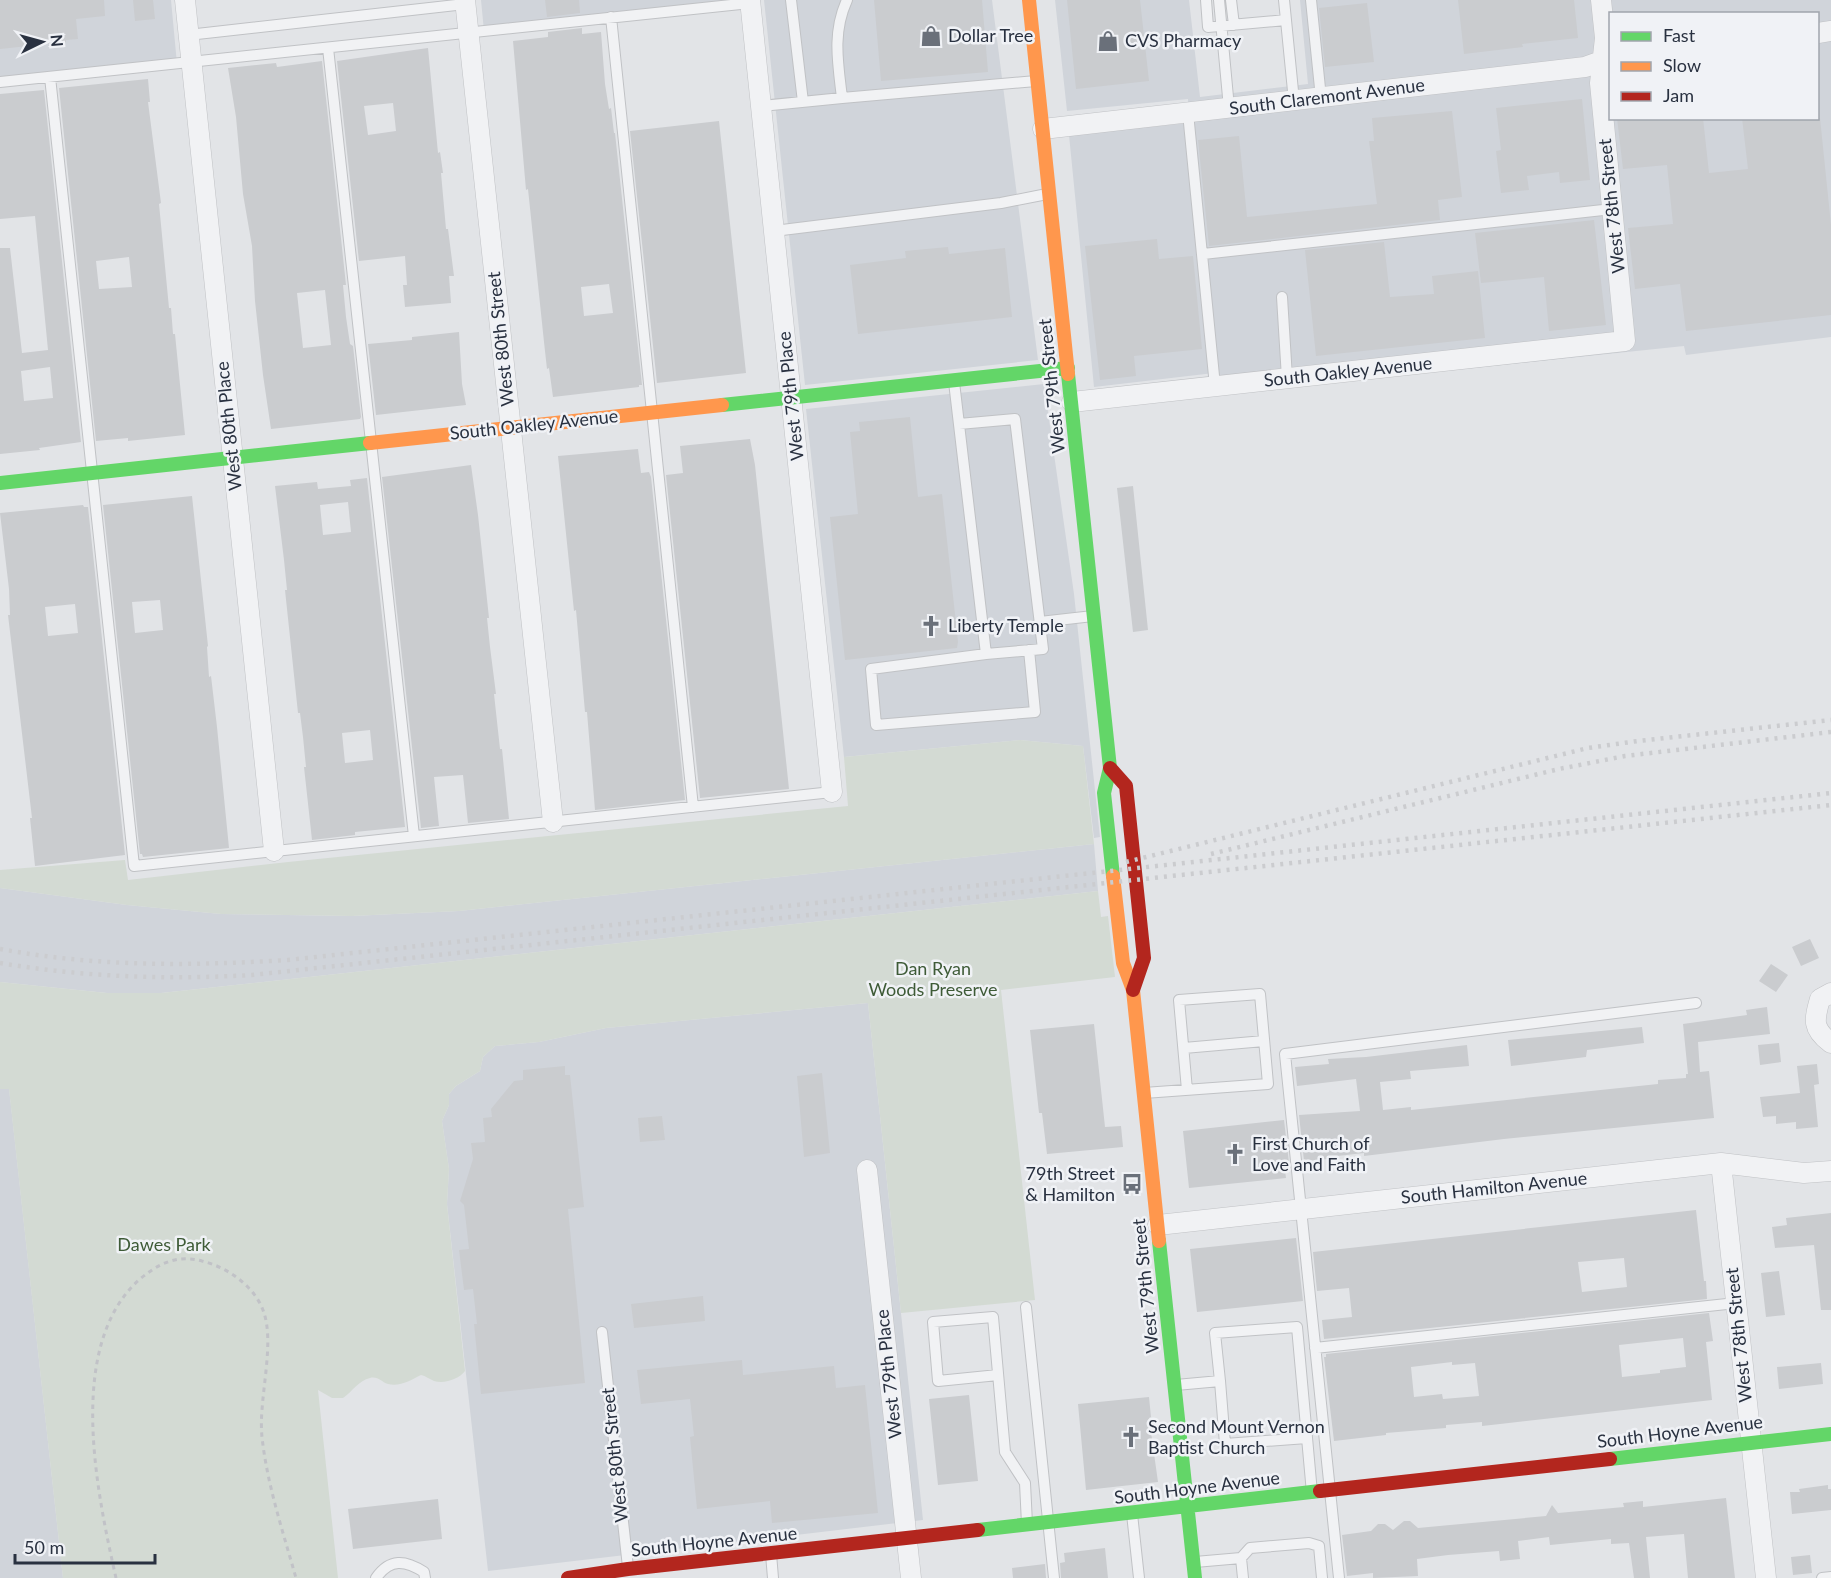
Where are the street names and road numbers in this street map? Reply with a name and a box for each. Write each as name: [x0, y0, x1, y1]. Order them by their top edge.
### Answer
street label: South Claremont Avenue: [1228, 73, 1426, 119]
street label: West 78th Street: [1593, 137, 1629, 275]
street label: West 80th Street: [482, 270, 518, 408]
street label: West 79th Street: [1033, 317, 1069, 455]
street label: West 79th Place: [772, 330, 808, 462]
street label: South Oakley Avenue: [1263, 351, 1433, 391]
street label: West 80th Place: [210, 360, 246, 492]
street label: South Oakley Avenue: [449, 404, 619, 444]
street label: South Hamilton Avenue: [1400, 1166, 1588, 1208]
street label: West 79th Street: [1127, 1217, 1163, 1355]
street label: West 78th Street: [1720, 1266, 1756, 1404]
street label: West 79th Place: [870, 1308, 906, 1440]
street label: West 80th Street: [596, 1386, 632, 1524]
street label: South Hoyne Avenue: [1596, 1410, 1764, 1452]
street label: South Hoyne Avenue: [1113, 1466, 1281, 1508]
street label: South Hoyne Avenue: [630, 1521, 798, 1561]

